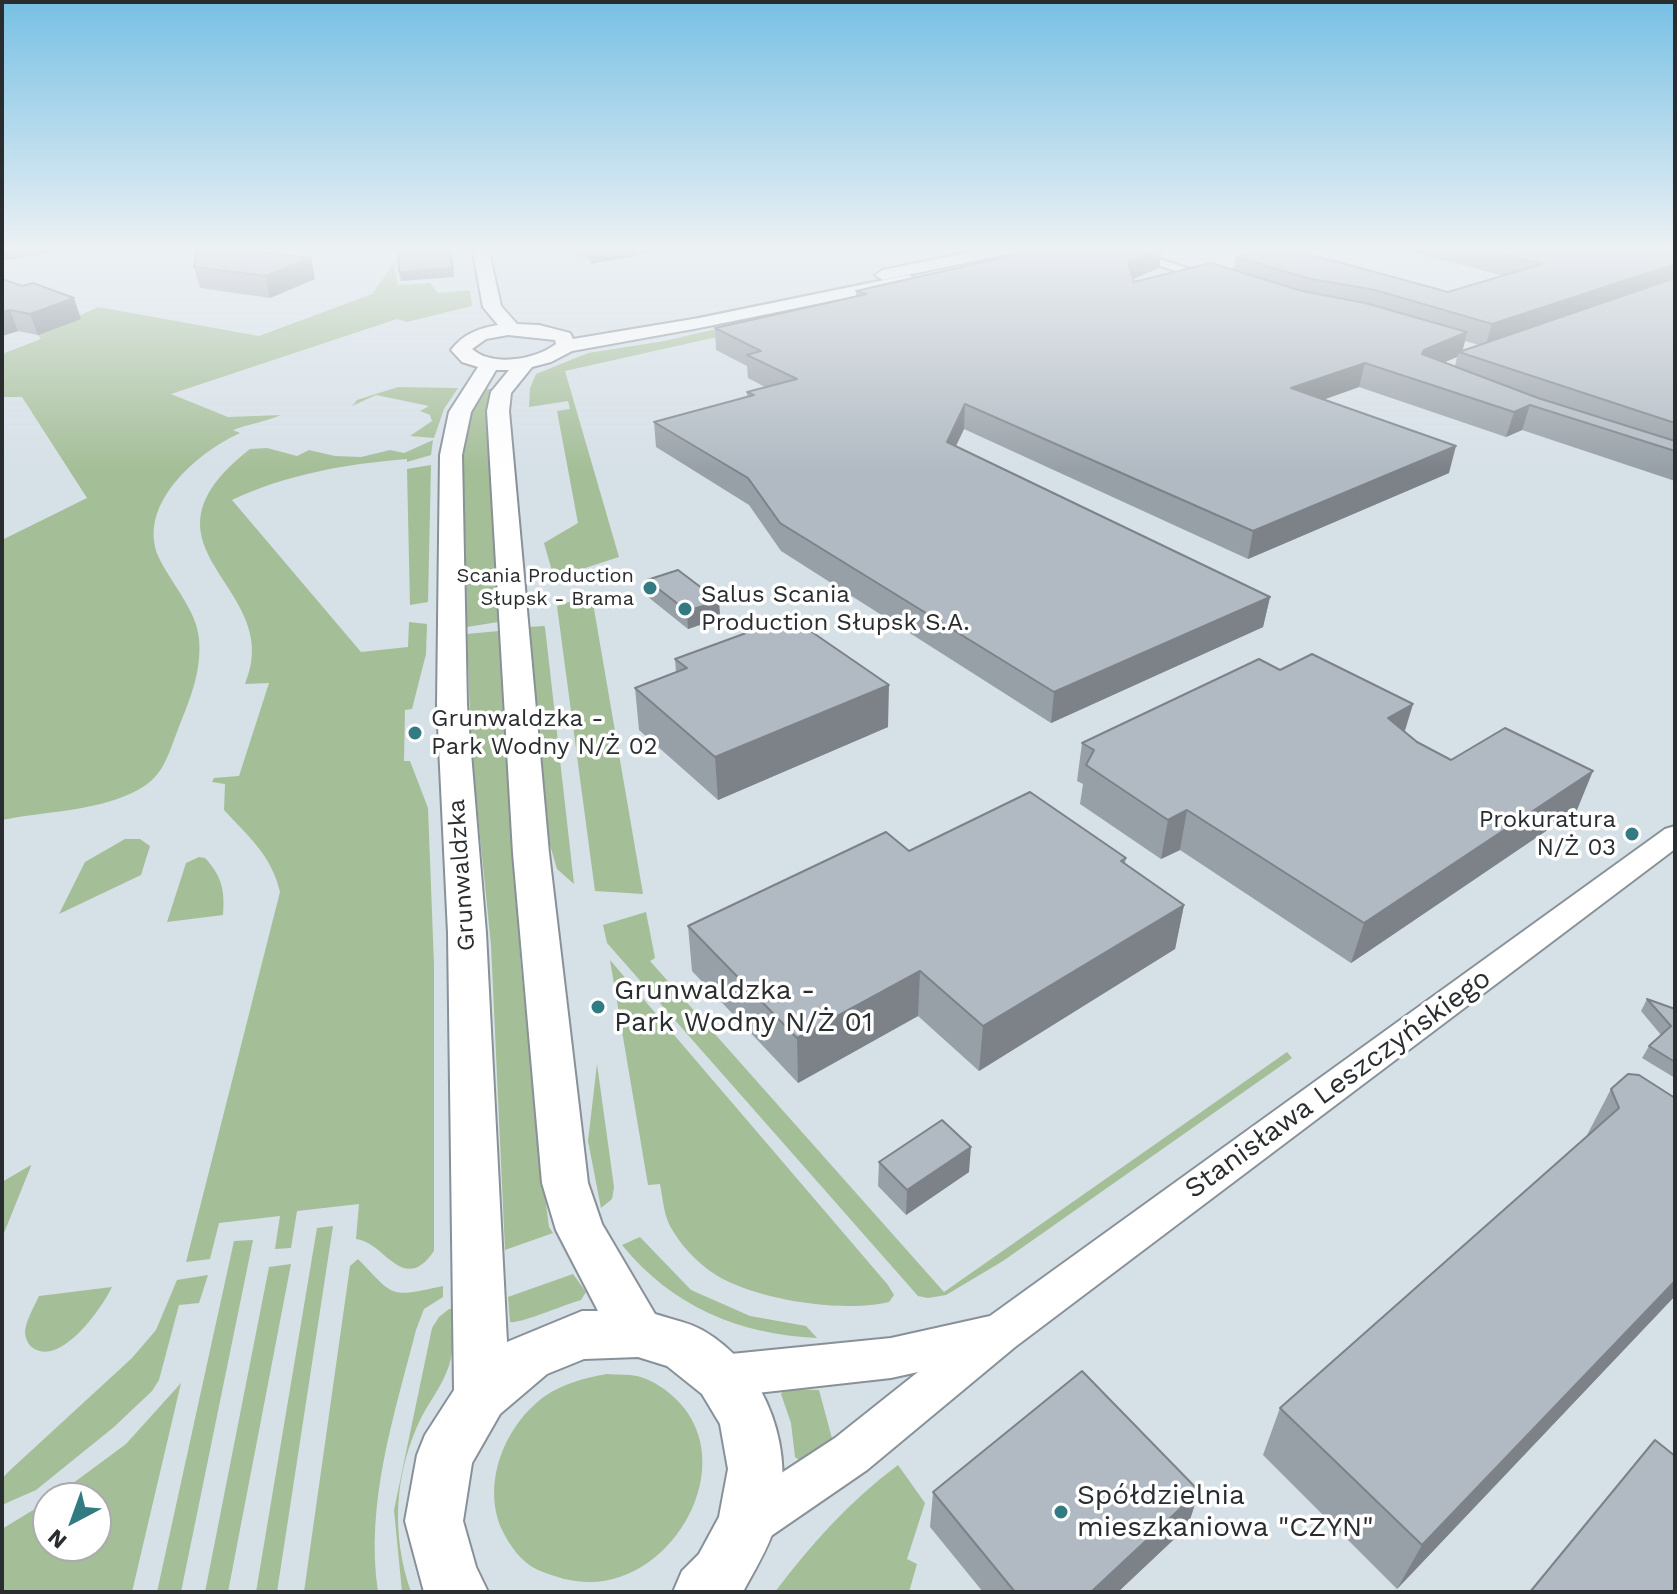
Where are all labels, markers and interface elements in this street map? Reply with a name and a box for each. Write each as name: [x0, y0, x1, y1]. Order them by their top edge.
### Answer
place label: Scania Production Słupsk - Brama: [457, 564, 634, 611]
marker: Scania Production Słupsk - Brama: [641, 579, 659, 597]
place label: Salus Scania Production Słupsk S.A.: [701, 581, 970, 637]
marker: Salus Scania Production Słupsk S.A.: [676, 600, 694, 618]
place label: Grunwaldzka - Park Wodny N/Ż 02: [431, 705, 658, 761]
marker: Grunwaldzka - Park Wodny N/Ż 02: [406, 724, 424, 742]
street label: Grunwaldzka: [442, 798, 482, 952]
place label: Prokuratura N/Ż 03: [1479, 806, 1616, 862]
marker: Prokuratura N/Ż 03: [1623, 825, 1641, 843]
street label: Stanisława Leszczyńskiego: [1179, 962, 1497, 1206]
place label: Grunwaldzka - Park Wodny N/Ż 01: [614, 974, 873, 1040]
marker: Grunwaldzka - Park Wodny N/Ż 01: [589, 998, 607, 1016]
place label: Spółdzielnia mieszkaniowa "CZYN": [1077, 1479, 1373, 1545]
north arrow: [32, 1482, 112, 1562]
marker: Spółdzielnia mieszkaniowa "CZYN": [1052, 1503, 1070, 1521]
text: N: [43, 1524, 72, 1554]

